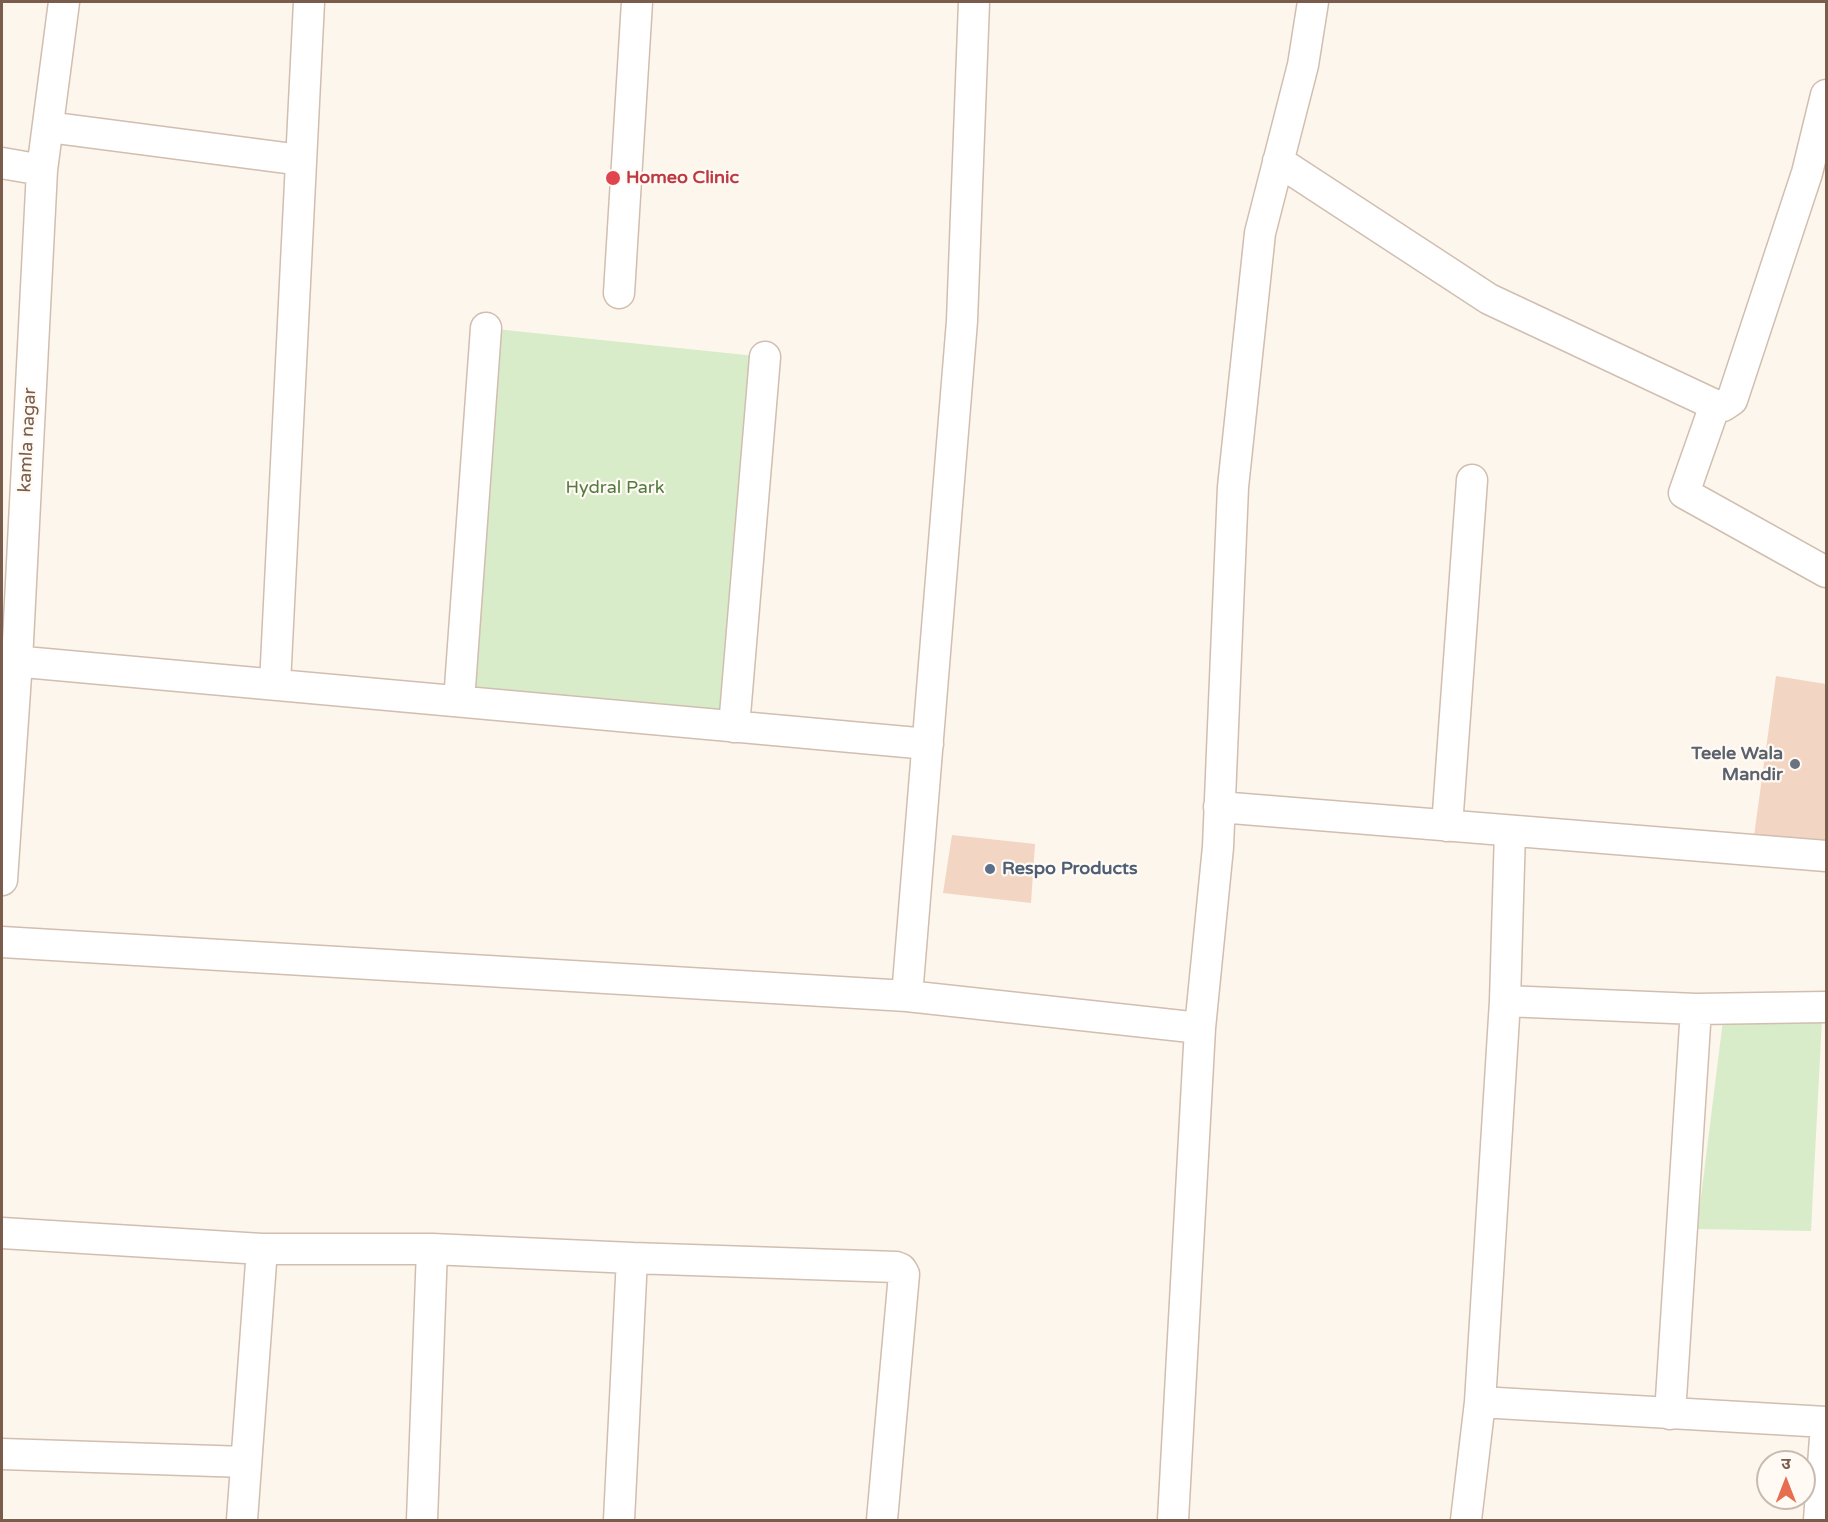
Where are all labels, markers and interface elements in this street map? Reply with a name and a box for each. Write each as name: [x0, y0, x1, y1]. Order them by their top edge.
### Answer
place label: Homeo Clinic: [626, 167, 739, 189]
marker: Homeo Clinic: [604, 169, 622, 187]
street label: kamla nagar: [14, 387, 42, 493]
park label: Hydral Park: [566, 477, 664, 499]
place label: Teele Wala Mandir: [1691, 743, 1783, 786]
marker: Teele Wala Mandir: [1788, 757, 1802, 771]
place label: Respo Products: [1002, 858, 1138, 880]
marker: Respo Products: [983, 862, 997, 876]
north arrow: [1756, 1450, 1816, 1510]
text: उ: [1781, 1454, 1791, 1474]

